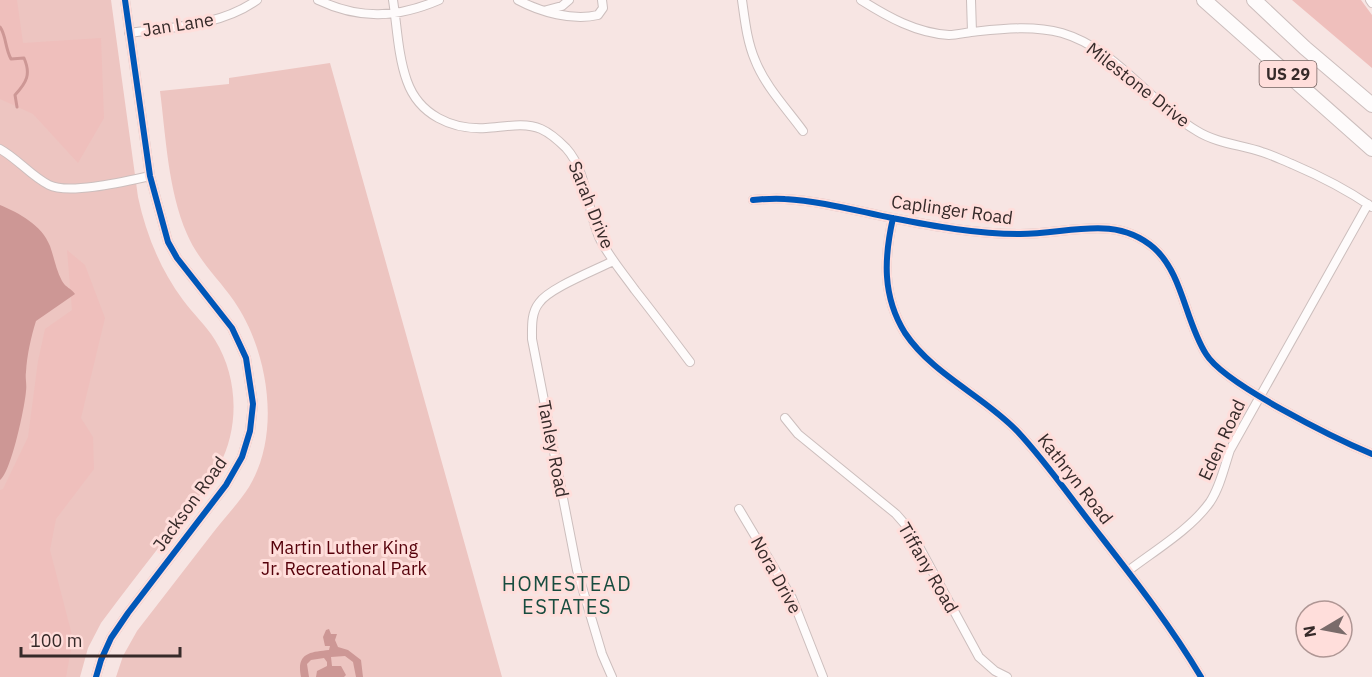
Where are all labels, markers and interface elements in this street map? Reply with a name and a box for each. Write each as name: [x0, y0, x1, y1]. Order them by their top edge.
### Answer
street label: Jan Lane: [141, 7, 215, 41]
street label: Milestone Drive: [1082, 37, 1195, 132]
road number: US 29: [1260, 61, 1316, 87]
street label: Sarah Drive: [563, 158, 619, 252]
street label: Caplinger Road: [890, 190, 1014, 229]
street label: Eden Road: [1193, 396, 1250, 484]
street label: Tanley Road: [533, 399, 574, 499]
street label: Kathryn Road: [1033, 429, 1118, 529]
street label: Jackson Road: [147, 452, 232, 556]
street label: Tiffany Road: [893, 518, 964, 617]
street label: Nora Drive: [746, 532, 807, 618]
park label: Martin Luther King Jr. Recreational Park: [261, 536, 428, 580]
district label: HOMESTEAD ESTATES: [502, 570, 632, 620]
north arrow: [1294, 599, 1354, 659]
scale bar: [21, 620, 180, 658]
text: N: [1298, 624, 1320, 639]
text: 100 m: [30, 629, 82, 652]

